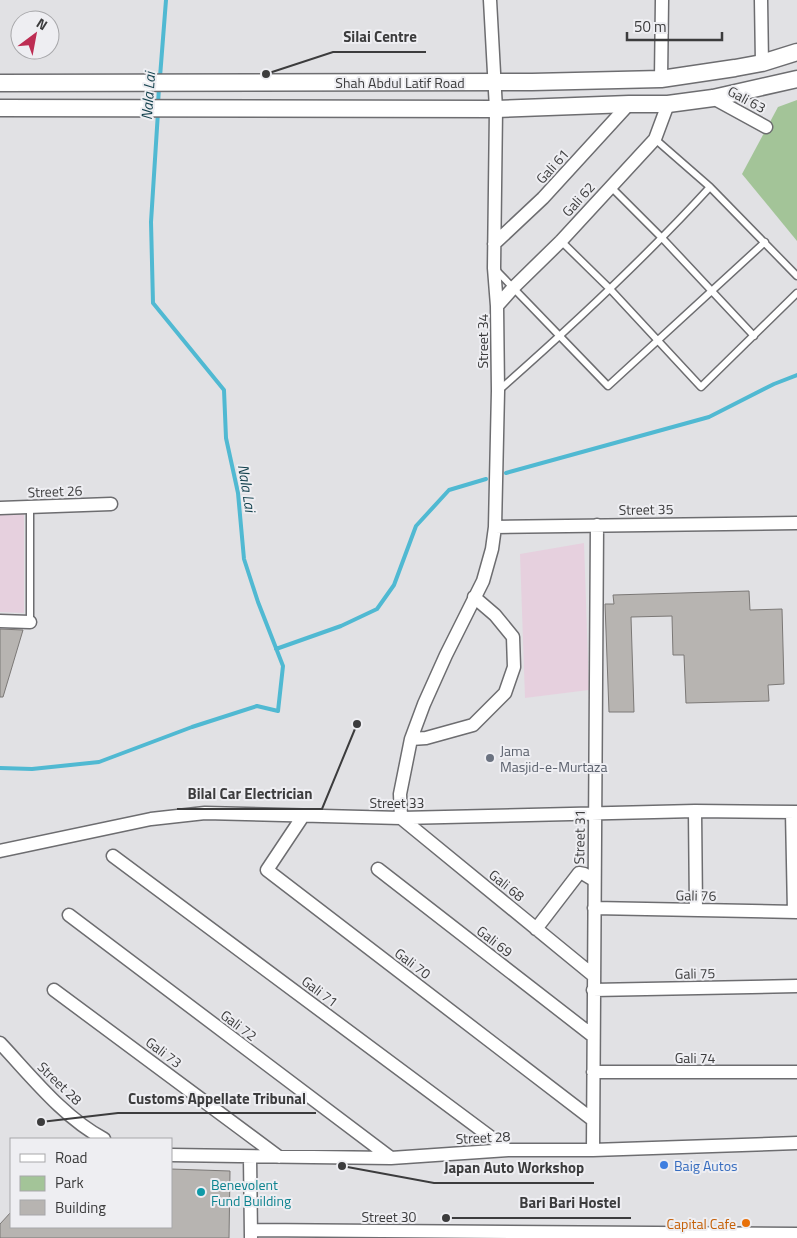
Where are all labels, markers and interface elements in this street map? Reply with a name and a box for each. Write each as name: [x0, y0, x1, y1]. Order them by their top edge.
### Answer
north arrow: [10, 10, 60, 60]
scale bar: [627, 10, 722, 42]
text: N: [32, 12, 52, 35]
text: 50 m: [634, 15, 667, 38]
callout: Silai Centre: [333, 22, 426, 52]
text: Silai Centre: [343, 25, 417, 48]
water label: Nala Lai: [135, 69, 161, 121]
street label: Shah Abdul Latif Road: [335, 72, 465, 93]
street label: Gali 63: [724, 80, 770, 118]
street label: Gali 61: [531, 144, 573, 188]
street label: Gali 62: [557, 177, 599, 221]
street label: Street 34: [472, 313, 493, 368]
water label: Nala Lai: [232, 463, 262, 515]
street label: Street 26: [27, 480, 83, 502]
street label: Street 35: [618, 498, 674, 520]
place label: Jama Masjid-e-Murtaza: [500, 740, 608, 777]
marker: Jama Masjid-e-Murtaza: [484, 752, 496, 764]
callout: Bilal Car Electrician: [177, 779, 322, 809]
text: Bilal Car Electrician: [188, 782, 312, 805]
street label: Street 33: [370, 792, 424, 813]
street label: Street 31: [568, 809, 590, 865]
street label: Gali 68: [485, 864, 530, 906]
street label: Gali 76: [675, 884, 717, 906]
street label: Gali 69: [472, 920, 518, 962]
street label: Gali 70: [390, 942, 436, 984]
street label: Gali 75: [674, 962, 716, 984]
street label: Gali 71: [297, 970, 343, 1012]
street label: Gali 72: [216, 1004, 262, 1046]
street label: Gali 73: [141, 1031, 187, 1073]
street label: Gali 74: [675, 1047, 716, 1068]
street label: Street 28: [33, 1056, 87, 1110]
callout: Customs Appellate Tribunal: [118, 1083, 316, 1113]
text: Customs Appellate Tribunal: [128, 1087, 306, 1110]
street label: Street 28: [455, 1125, 511, 1149]
legend: [10, 1138, 172, 1228]
text: Road: [55, 1146, 87, 1169]
callout: Japan Auto Workshop: [434, 1153, 594, 1183]
place label: Baig Autos: [674, 1155, 738, 1176]
text: Japan Auto Workshop: [444, 1156, 584, 1179]
marker: Baig Autos: [658, 1159, 670, 1171]
text: Park: [55, 1171, 84, 1194]
place label: Benevolent Fund Building: [211, 1174, 291, 1211]
marker: Benevolent Fund Building: [195, 1186, 207, 1198]
callout: Bari Bari Hostel: [509, 1188, 631, 1218]
text: Bari Bari Hostel: [519, 1191, 621, 1214]
text: Building: [55, 1196, 106, 1219]
street label: Street 30: [362, 1206, 417, 1227]
place label: Capital Cafe: [666, 1213, 736, 1234]
marker: Capital Cafe: [740, 1217, 752, 1229]

